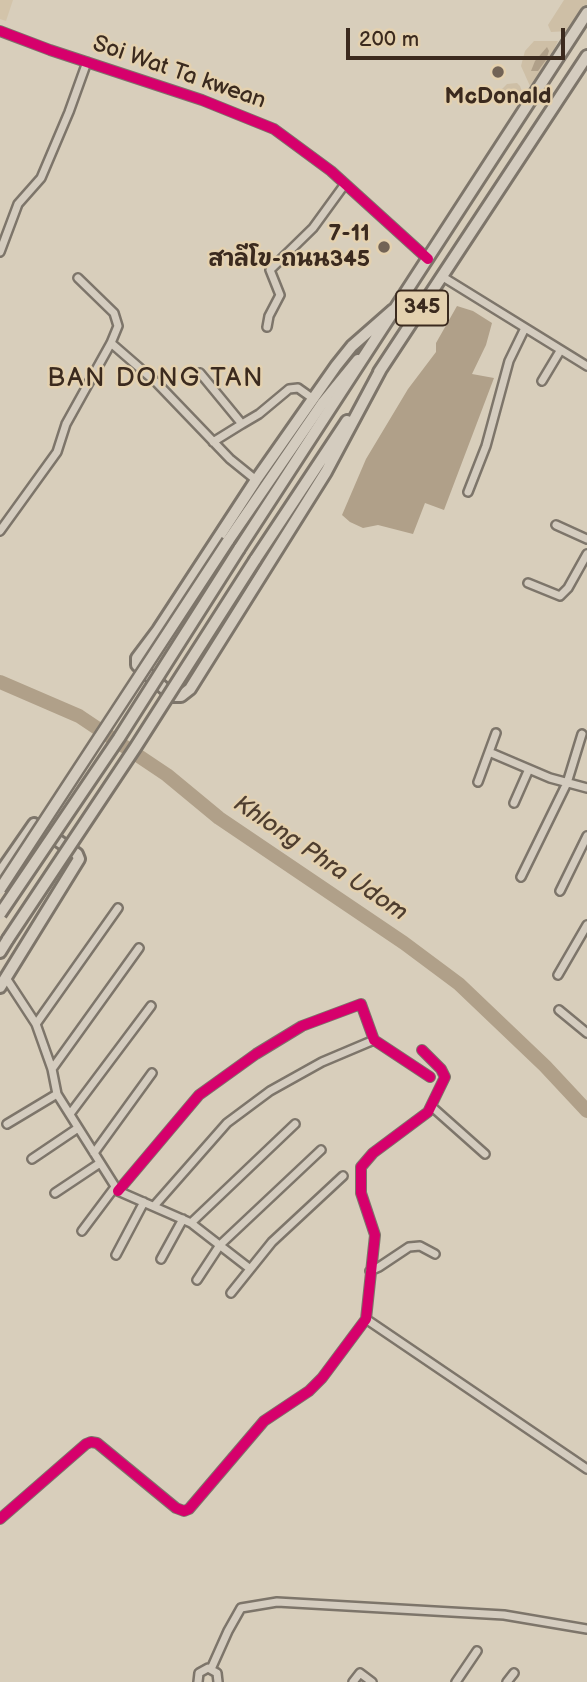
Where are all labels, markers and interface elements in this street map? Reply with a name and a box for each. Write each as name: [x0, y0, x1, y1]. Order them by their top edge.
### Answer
scale bar: [349, 14, 568, 58]
text: 200 m: [359, 27, 419, 52]
street label: Soi Wat Ta kwean: [89, 30, 269, 116]
marker: McDonald: [490, 64, 506, 80]
place label: McDonald: [445, 83, 551, 111]
place label: 7-11 สาลีโข-ถนน345: [208, 220, 370, 274]
marker: 7-11 สาลีโข-ถนน345: [376, 239, 392, 255]
road number: 345: [396, 290, 448, 326]
district label: BAN DONG TAN: [49, 363, 263, 395]
water label: Khlong Phra Udom: [228, 790, 412, 928]

